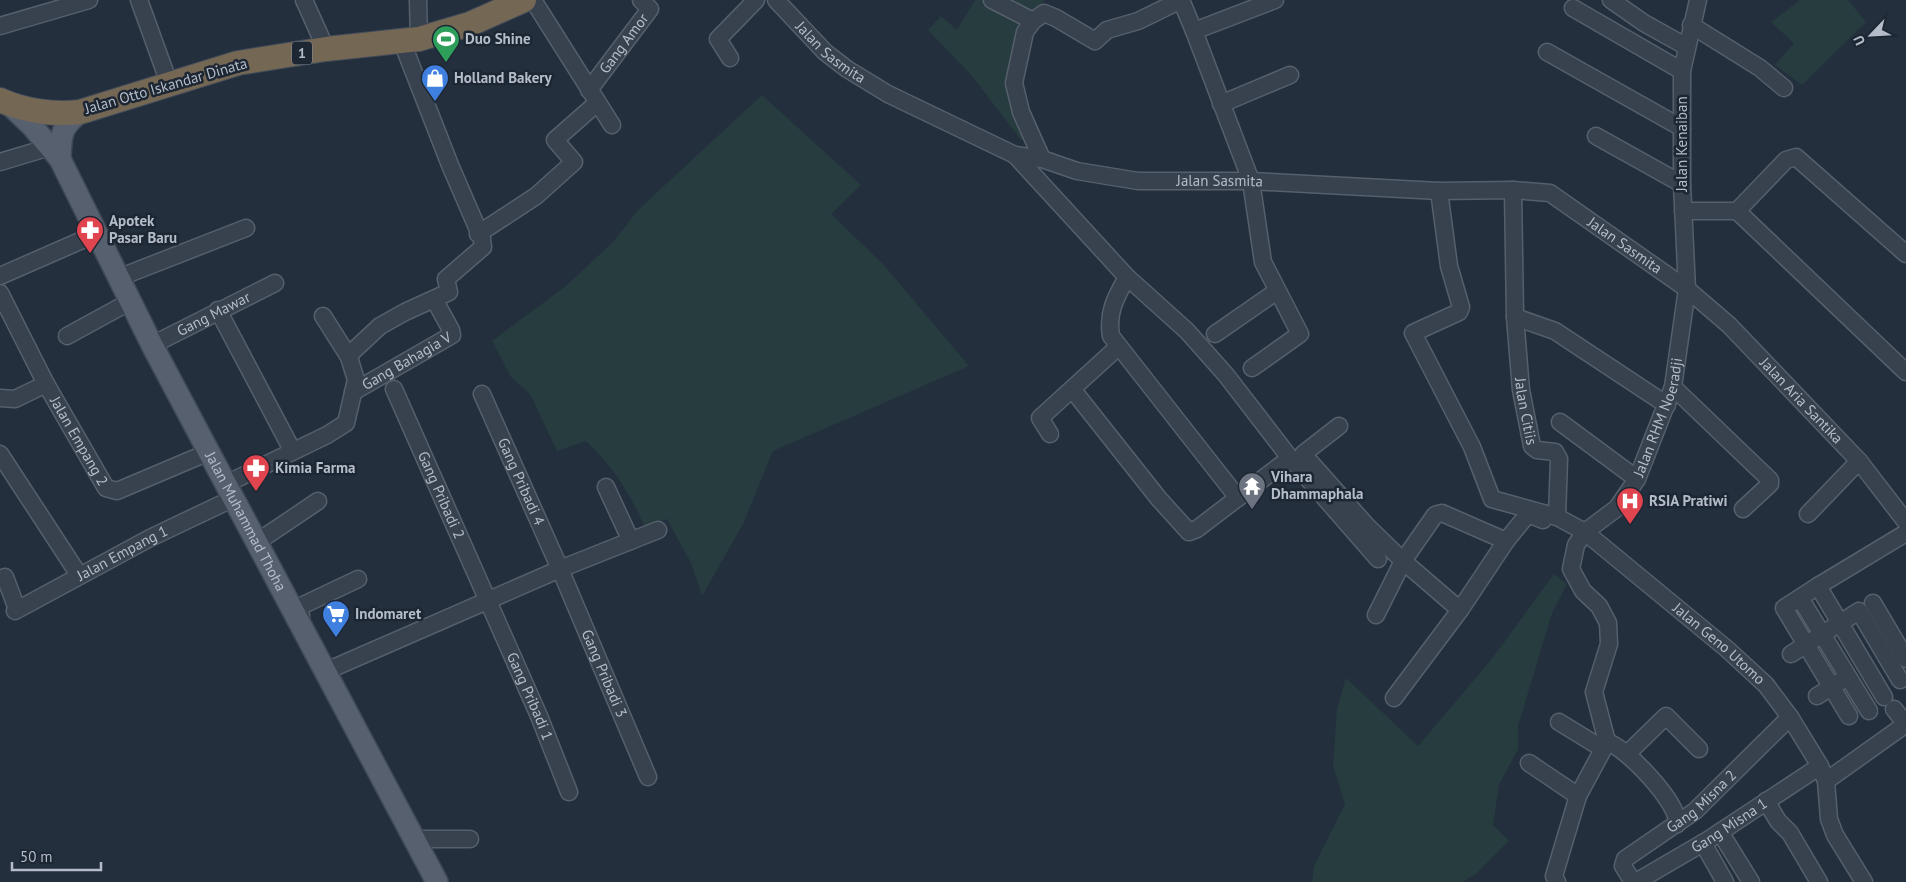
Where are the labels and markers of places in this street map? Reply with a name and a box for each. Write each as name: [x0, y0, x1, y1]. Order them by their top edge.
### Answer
sports icon: Duo Shine: [431, 24, 461, 63]
place label: Duo Shine: [465, 29, 531, 48]
shop icon: Holland Bakery: [420, 63, 450, 102]
place label: Holland Bakery: [454, 68, 553, 87]
place label: Apotek Pasar Baru: [109, 211, 177, 247]
pharmacy icon: Apotek Pasar Baru: [75, 215, 105, 254]
pharmacy icon: Kimia Farma: [241, 453, 271, 492]
place label: Kimia Farma: [275, 458, 356, 477]
place label: Vihara Dhammaphala: [1270, 467, 1363, 503]
temple icon: Vihara Dhammaphala: [1237, 471, 1267, 510]
hospital icon: RSIA Pratiwi: [1615, 486, 1645, 525]
place label: RSIA Pratiwi: [1649, 491, 1727, 510]
supermarket icon: Indomaret: [321, 599, 351, 638]
place label: Indomaret: [355, 604, 422, 623]

